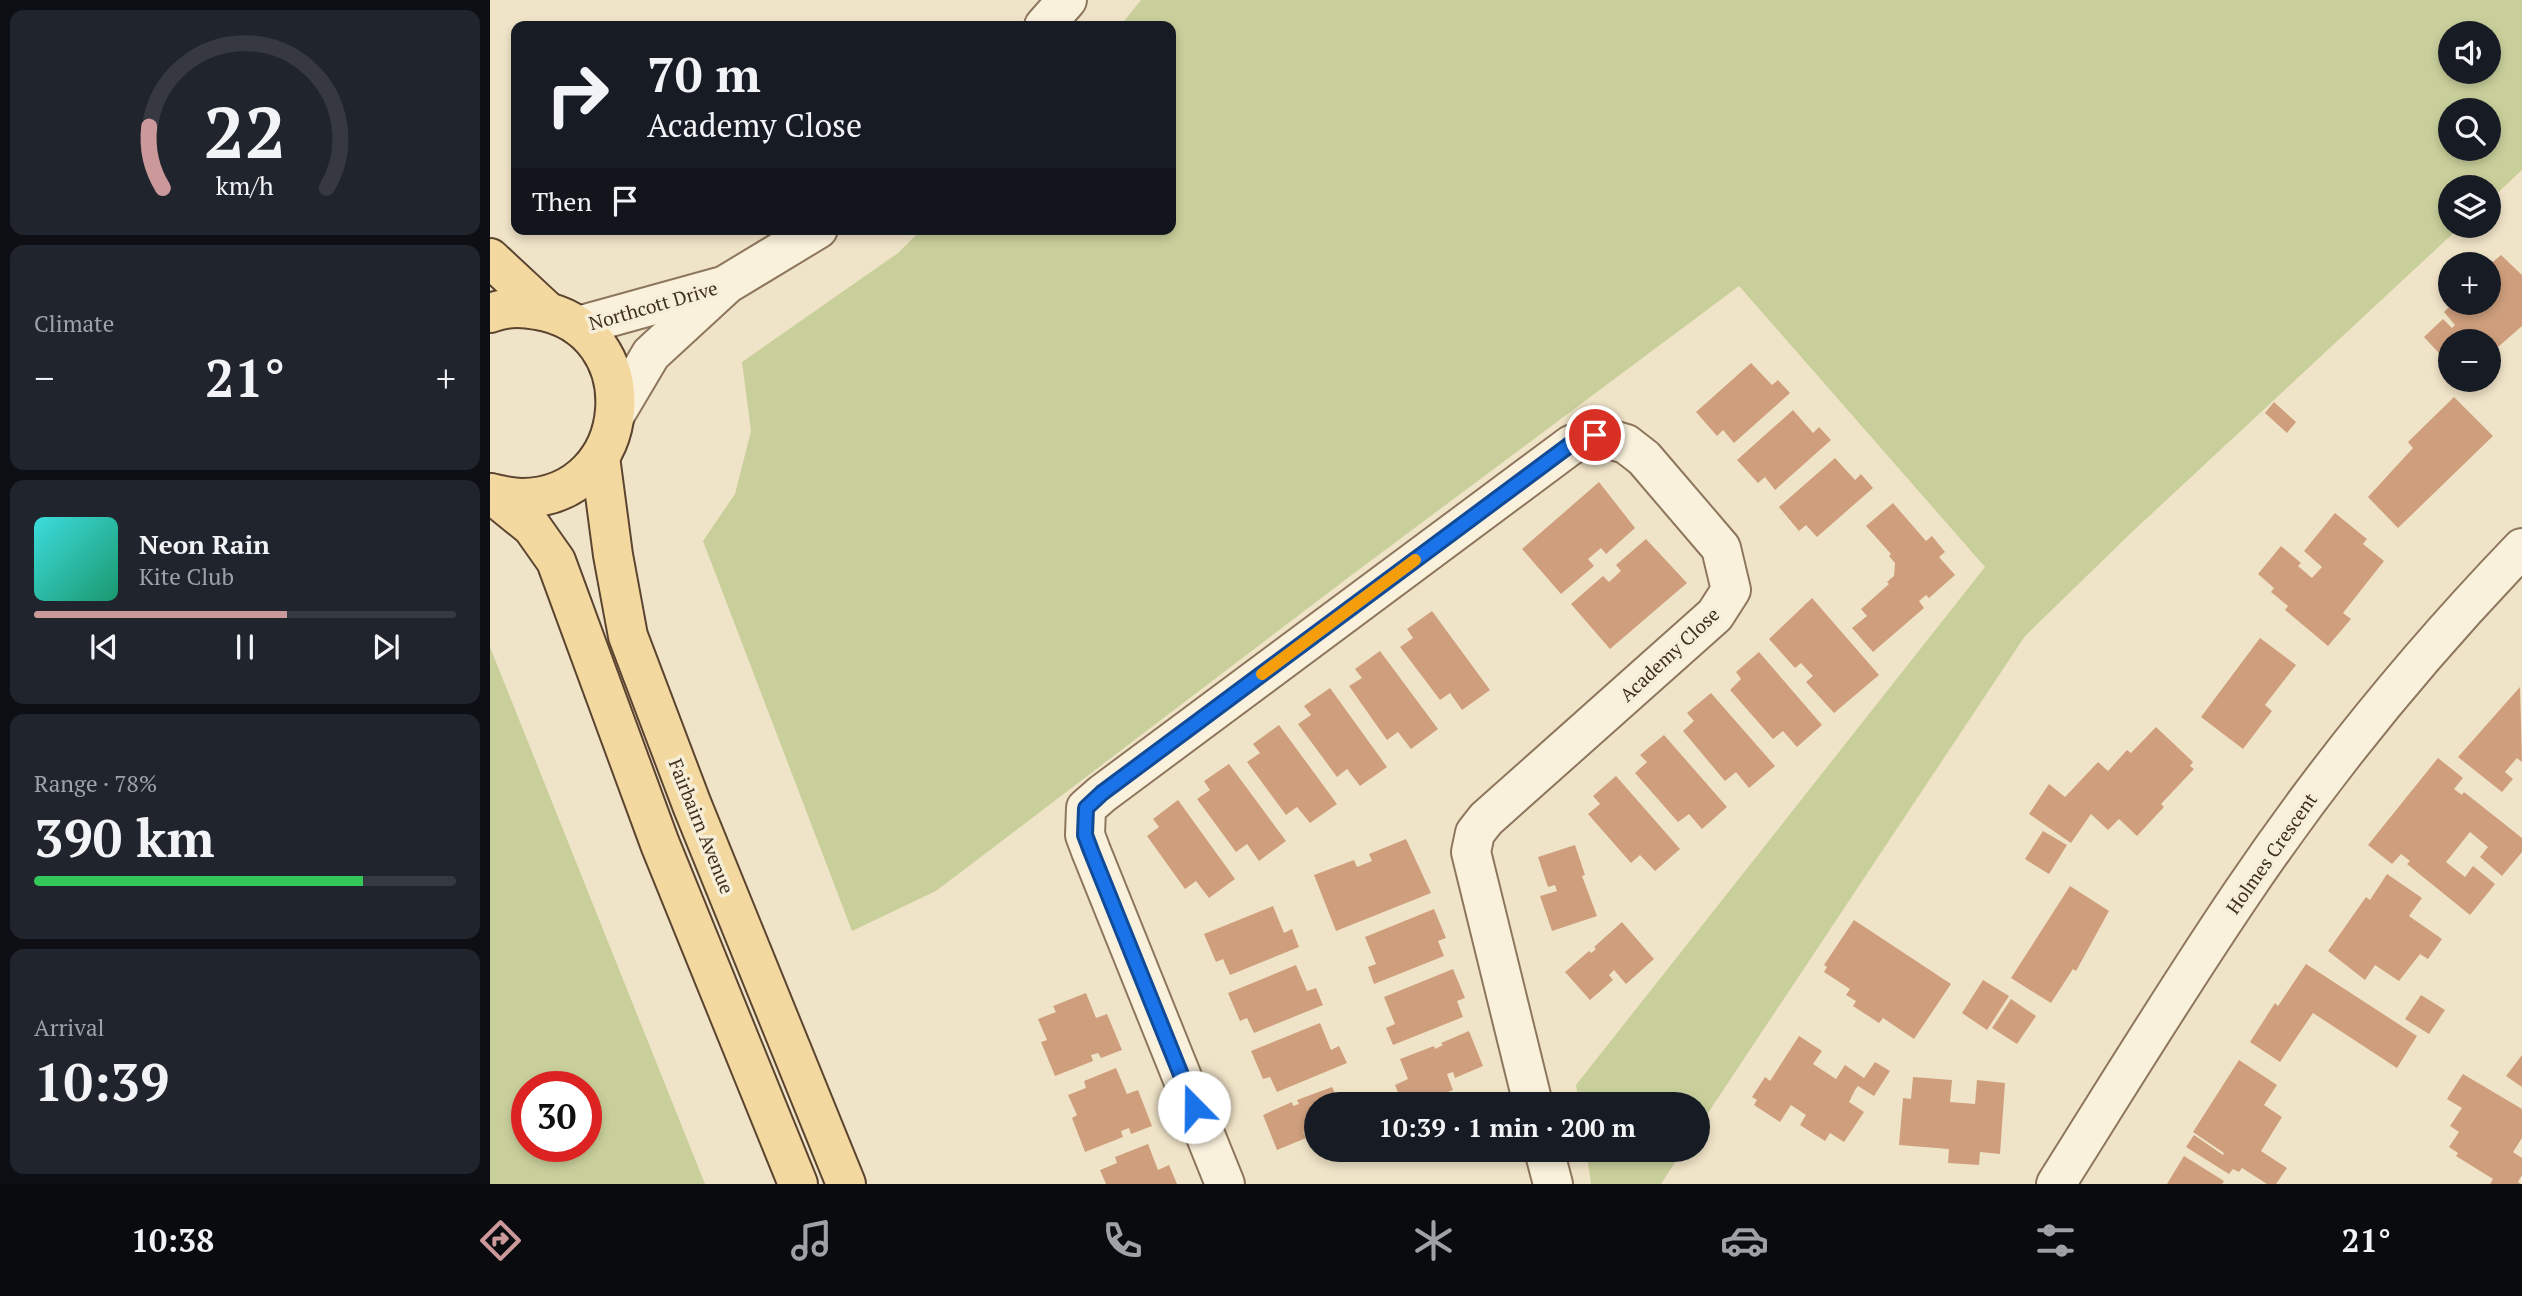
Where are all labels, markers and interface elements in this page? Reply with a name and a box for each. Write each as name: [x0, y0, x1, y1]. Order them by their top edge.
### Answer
map controls: [2438, 21, 2501, 392]
button: sound: [2438, 21, 2501, 84]
text: 70 m: [647, 41, 761, 106]
icon: right: [532, 49, 623, 140]
text: 22: [204, 83, 286, 180]
button: search: [2438, 98, 2501, 161]
text: Academy Close: [647, 104, 862, 146]
text: km/h: [216, 169, 274, 202]
button: layers: [2438, 175, 2501, 238]
icon: arrive: [606, 182, 644, 220]
text: Then: [532, 184, 592, 218]
button: +: [2438, 252, 2501, 315]
street label: Northcott Drive: [586, 275, 720, 335]
text: Climate: [34, 308, 114, 339]
button: −: [2438, 329, 2501, 392]
text: 21°: [205, 343, 285, 412]
text: −: [34, 353, 54, 403]
text: +: [436, 353, 456, 403]
pin: [1565, 405, 1625, 465]
icon: arrive: [1576, 416, 1614, 454]
text: Neon Rain: [139, 527, 270, 561]
text: Kite Club: [139, 561, 234, 592]
street label: Academy Close: [1614, 601, 1724, 707]
icon: previous: [85, 628, 123, 666]
icon: pause: [226, 628, 264, 666]
icon: next: [367, 628, 405, 666]
street label: Fairbairn Avenue: [663, 755, 741, 897]
text: Range · 78%: [34, 768, 157, 799]
street label: Holmes Crescent: [2220, 787, 2322, 919]
text: 390 km: [34, 803, 215, 872]
text: Arrival: [34, 1012, 105, 1043]
text: 10:39: [34, 1047, 169, 1116]
position arrow: [1157, 1070, 1231, 1144]
speed limit sign: 30: [511, 1071, 602, 1162]
text: 10:39 · 1 min · 200 m: [1378, 1110, 1636, 1144]
icon: directions: [476, 1216, 525, 1265]
icon: music: [787, 1216, 836, 1265]
icon: phone: [1098, 1216, 1147, 1265]
icon: climate: [1409, 1216, 1458, 1265]
icon: car: [1720, 1216, 1769, 1265]
icon: filters: [2031, 1216, 2080, 1265]
text: 10:38: [131, 1219, 214, 1261]
text: 21°: [2342, 1219, 2391, 1261]

